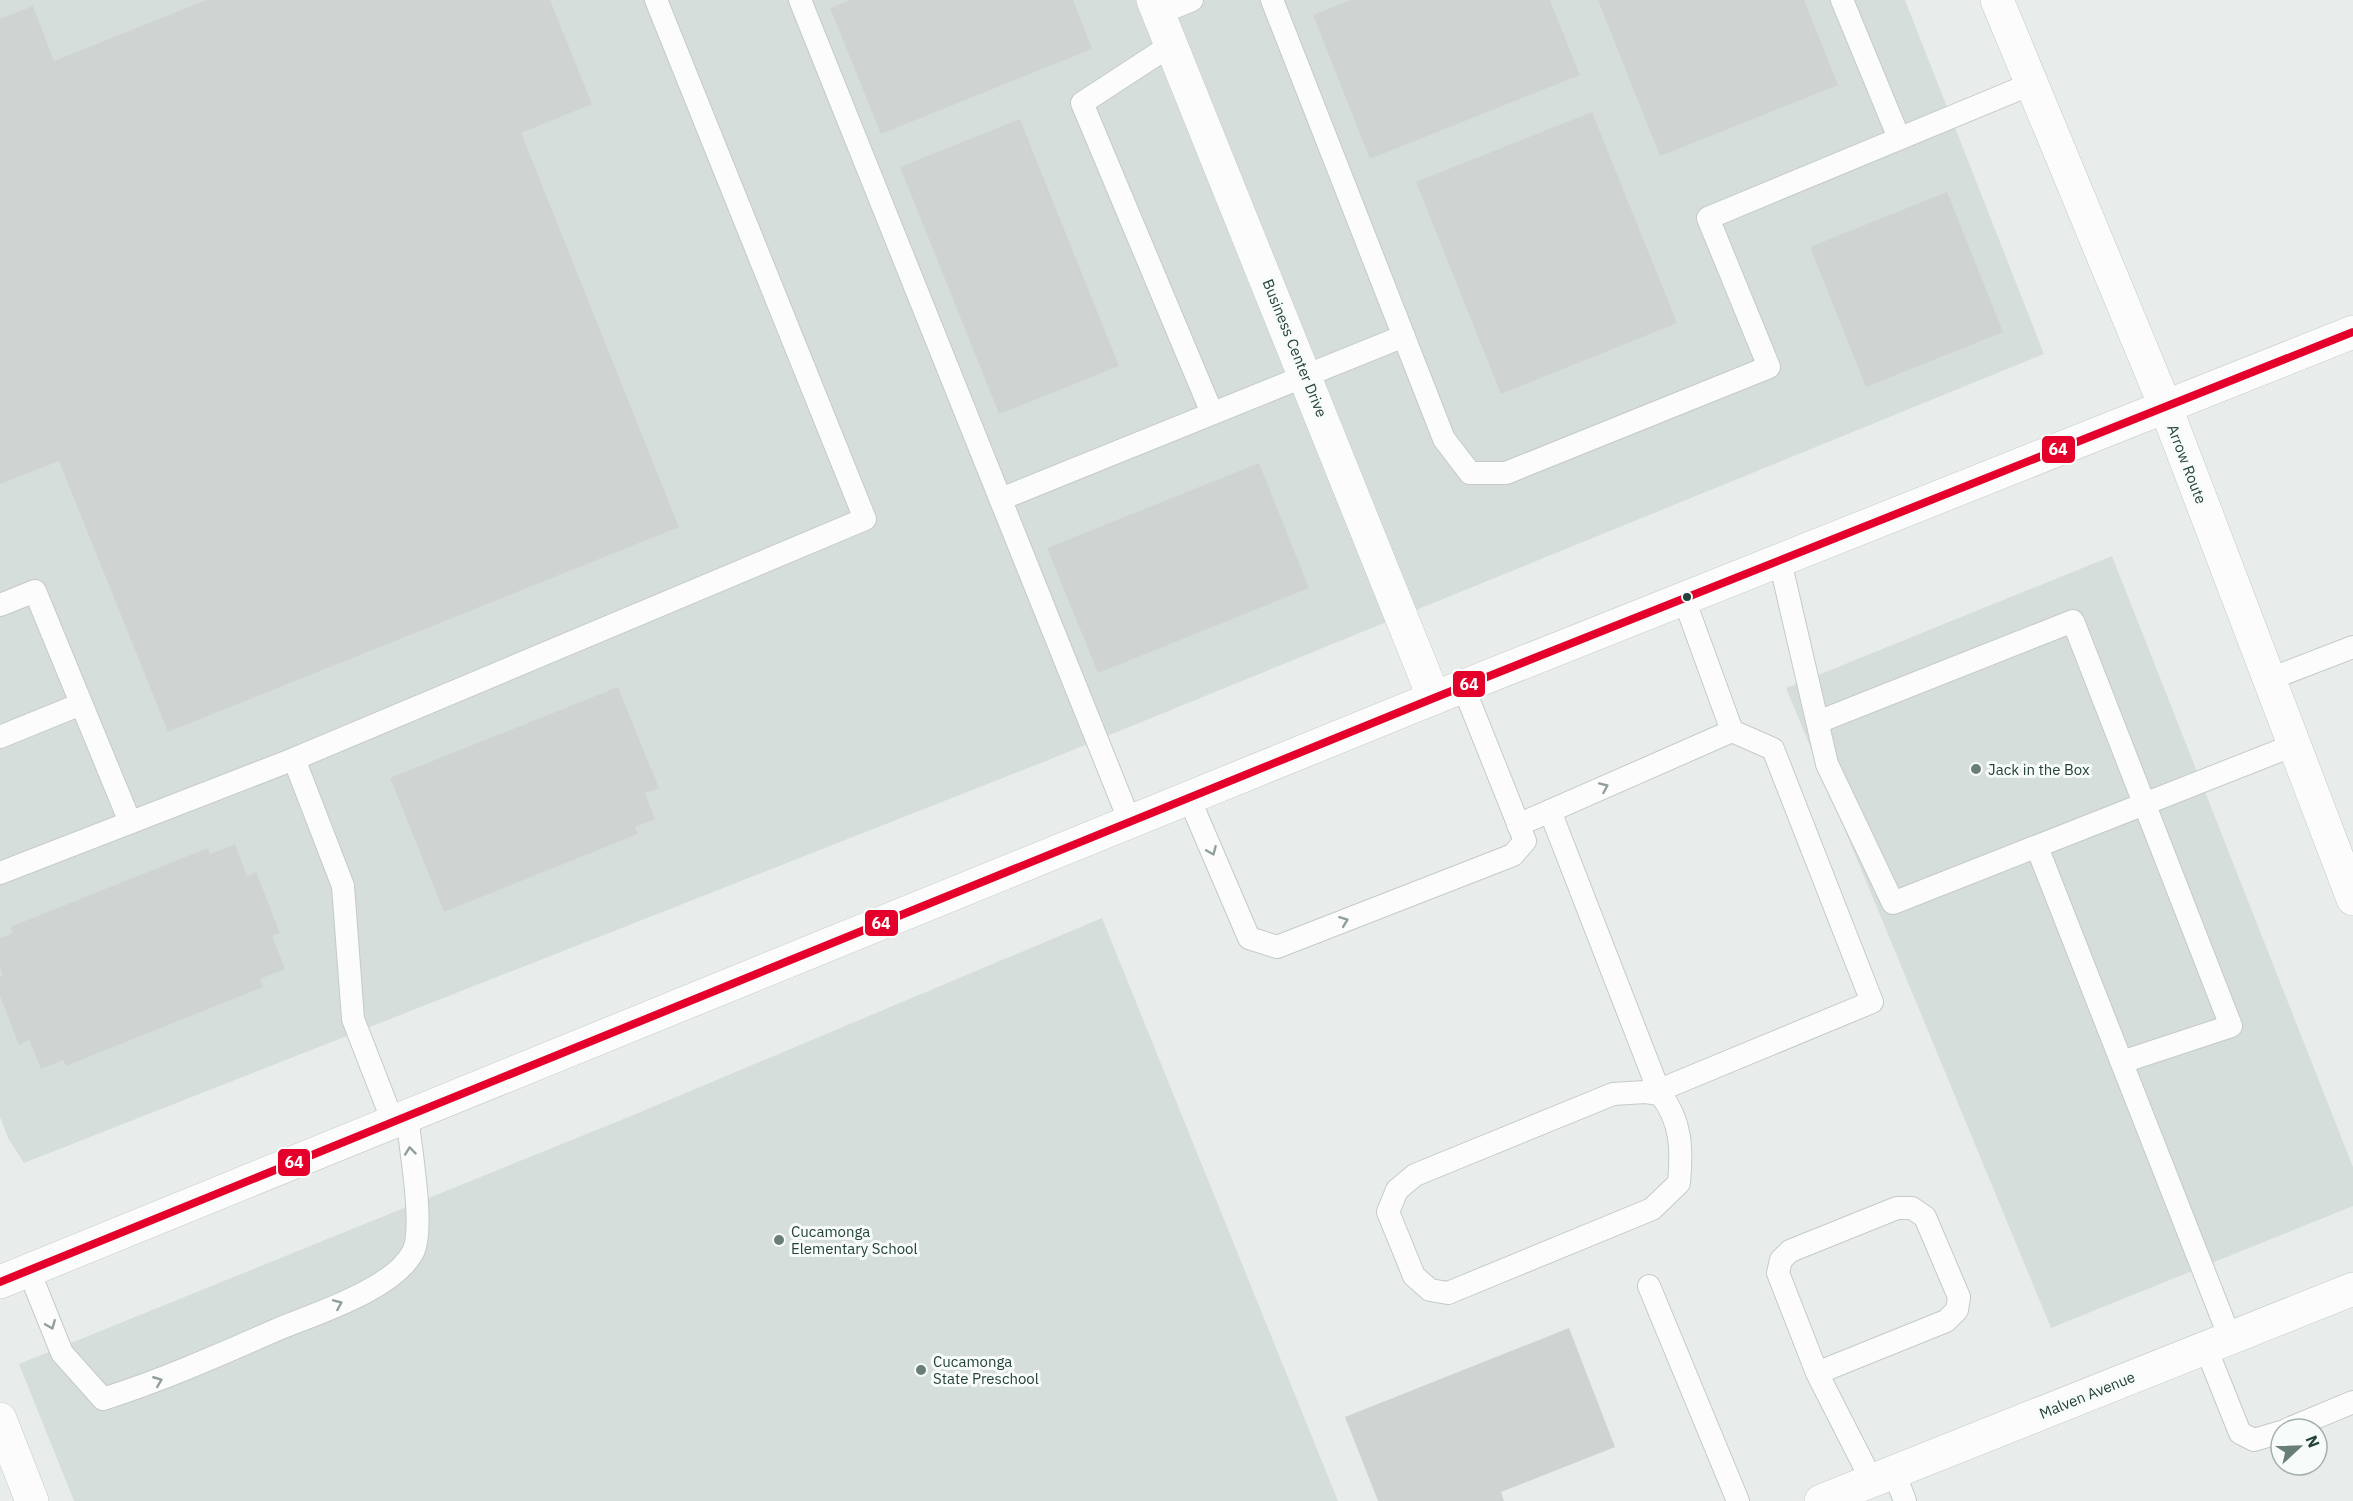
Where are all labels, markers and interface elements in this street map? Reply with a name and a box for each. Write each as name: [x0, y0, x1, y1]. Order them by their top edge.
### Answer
street label: Business Center Drive: [1259, 276, 1331, 420]
street label: Arrow Route: [2163, 422, 2211, 506]
line badge: 64: [2041, 435, 2076, 464]
text: 64: [2048, 439, 2068, 459]
unlabelled marker: [1681, 591, 1693, 603]
line badge: 64: [1452, 670, 1486, 698]
text: 64: [1459, 674, 1479, 694]
place label: Jack in the Box: [1988, 760, 2090, 779]
marker: Jack in the Box: [1969, 762, 1983, 776]
one-way arrow: [1598, 782, 1609, 794]
one-way arrow: [1205, 845, 1217, 856]
line badge: 64: [864, 909, 899, 937]
text: 64: [871, 913, 891, 933]
one-way arrow: [1337, 916, 1348, 928]
one-way arrow: [405, 1146, 417, 1155]
line badge: 64: [277, 1148, 311, 1177]
text: 64: [284, 1152, 304, 1172]
place label: Cucamonga Elementary School: [791, 1222, 918, 1258]
marker: Cucamonga Elementary School: [772, 1233, 786, 1247]
one-way arrow: [331, 1299, 342, 1311]
one-way arrow: [44, 1318, 56, 1329]
place label: Cucamonga State Preschool: [933, 1352, 1039, 1388]
marker: Cucamonga State Preschool: [914, 1363, 928, 1377]
street label: Malven Avenue: [2036, 1367, 2138, 1423]
one-way arrow: [152, 1376, 163, 1388]
north arrow: [2269, 1417, 2329, 1477]
text: N: [2301, 1432, 2324, 1451]

